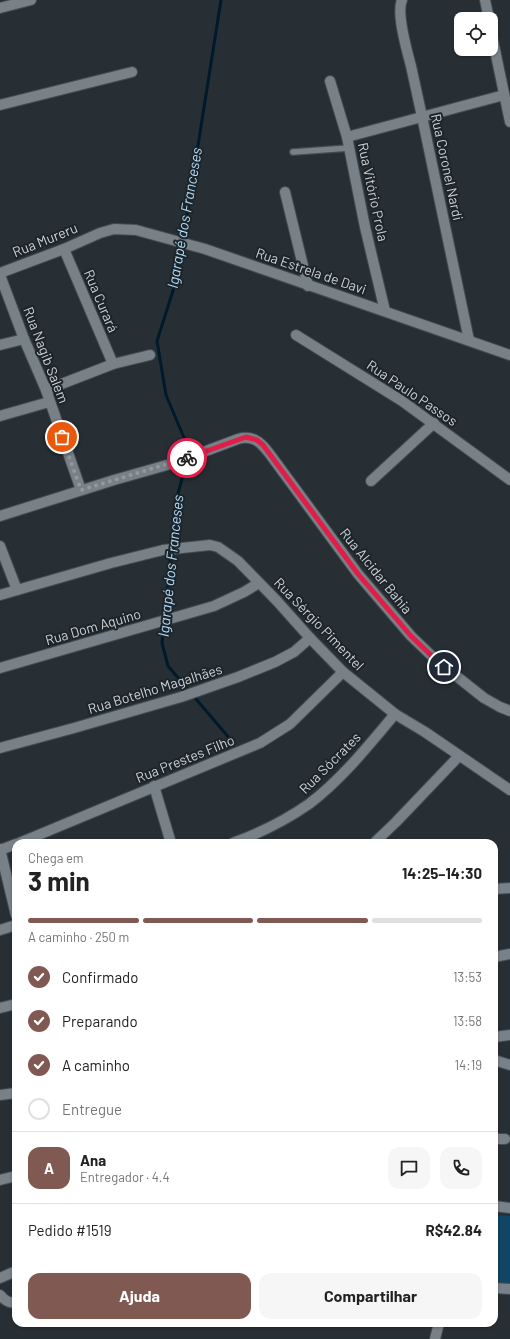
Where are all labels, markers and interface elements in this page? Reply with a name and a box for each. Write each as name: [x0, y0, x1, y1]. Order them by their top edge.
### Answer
map controls: [454, 12, 498, 56]
button: locate: [454, 12, 498, 56]
street label: Rua Coronel Nardi: [428, 112, 467, 222]
street label: Rua Vitório Prola: [355, 141, 392, 243]
water label: Igarapé dos Franceses: [163, 146, 205, 290]
street label: Rua Mureru: [10, 219, 80, 260]
street label: Rua Estrela de Davi: [254, 244, 369, 297]
street label: Rua Curará: [81, 267, 122, 335]
street label: Rua Nagib Salem: [20, 304, 73, 405]
street label: Rua Paulo Passos: [364, 356, 461, 429]
pin: [45, 420, 79, 454]
icon: bag: [51, 426, 73, 448]
courier: [167, 438, 207, 478]
icon: bike: [176, 447, 198, 469]
water label: Igarapé dos Franceses: [154, 494, 186, 638]
street label: Rua Alcidar Bahia: [337, 524, 416, 617]
street label: Rua Sérgio Pimentel: [271, 574, 368, 673]
street label: Rua Dom Aquino: [43, 605, 143, 648]
pin: [427, 650, 461, 684]
icon: home: [433, 656, 455, 678]
street label: Rua Botelho Magalhães: [86, 660, 224, 717]
street label: Rua Sócrates: [295, 728, 364, 797]
street label: Rua Prestes Filho: [133, 731, 237, 786]
text: Chega em: [28, 850, 84, 866]
text: 14:25–14:30: [402, 864, 482, 882]
text: 3 min: [28, 865, 90, 896]
text: A caminho · 250 m: [28, 929, 129, 945]
icon: check: [28, 966, 50, 988]
text: Confirmado: [62, 968, 138, 986]
text: 13:53: [453, 969, 482, 985]
icon: check: [28, 1010, 50, 1032]
text: Preparando: [62, 1012, 138, 1030]
text: 13:58: [453, 1013, 482, 1029]
icon: check: [28, 1054, 50, 1076]
text: A caminho: [62, 1056, 130, 1074]
text: 14:19: [455, 1057, 482, 1073]
text: Entregue: [62, 1100, 122, 1118]
button: chat: [388, 1147, 430, 1189]
button: phone: [440, 1147, 482, 1189]
text: Ana: [80, 1151, 106, 1169]
text: A: [44, 1159, 54, 1177]
text: Entregador · 4.4: [80, 1169, 170, 1185]
text: Pedido #1519: [28, 1221, 111, 1239]
text: R$42.84: [425, 1221, 482, 1239]
button: Ajuda: [28, 1273, 251, 1319]
button: Compartilhar: [259, 1273, 482, 1319]

